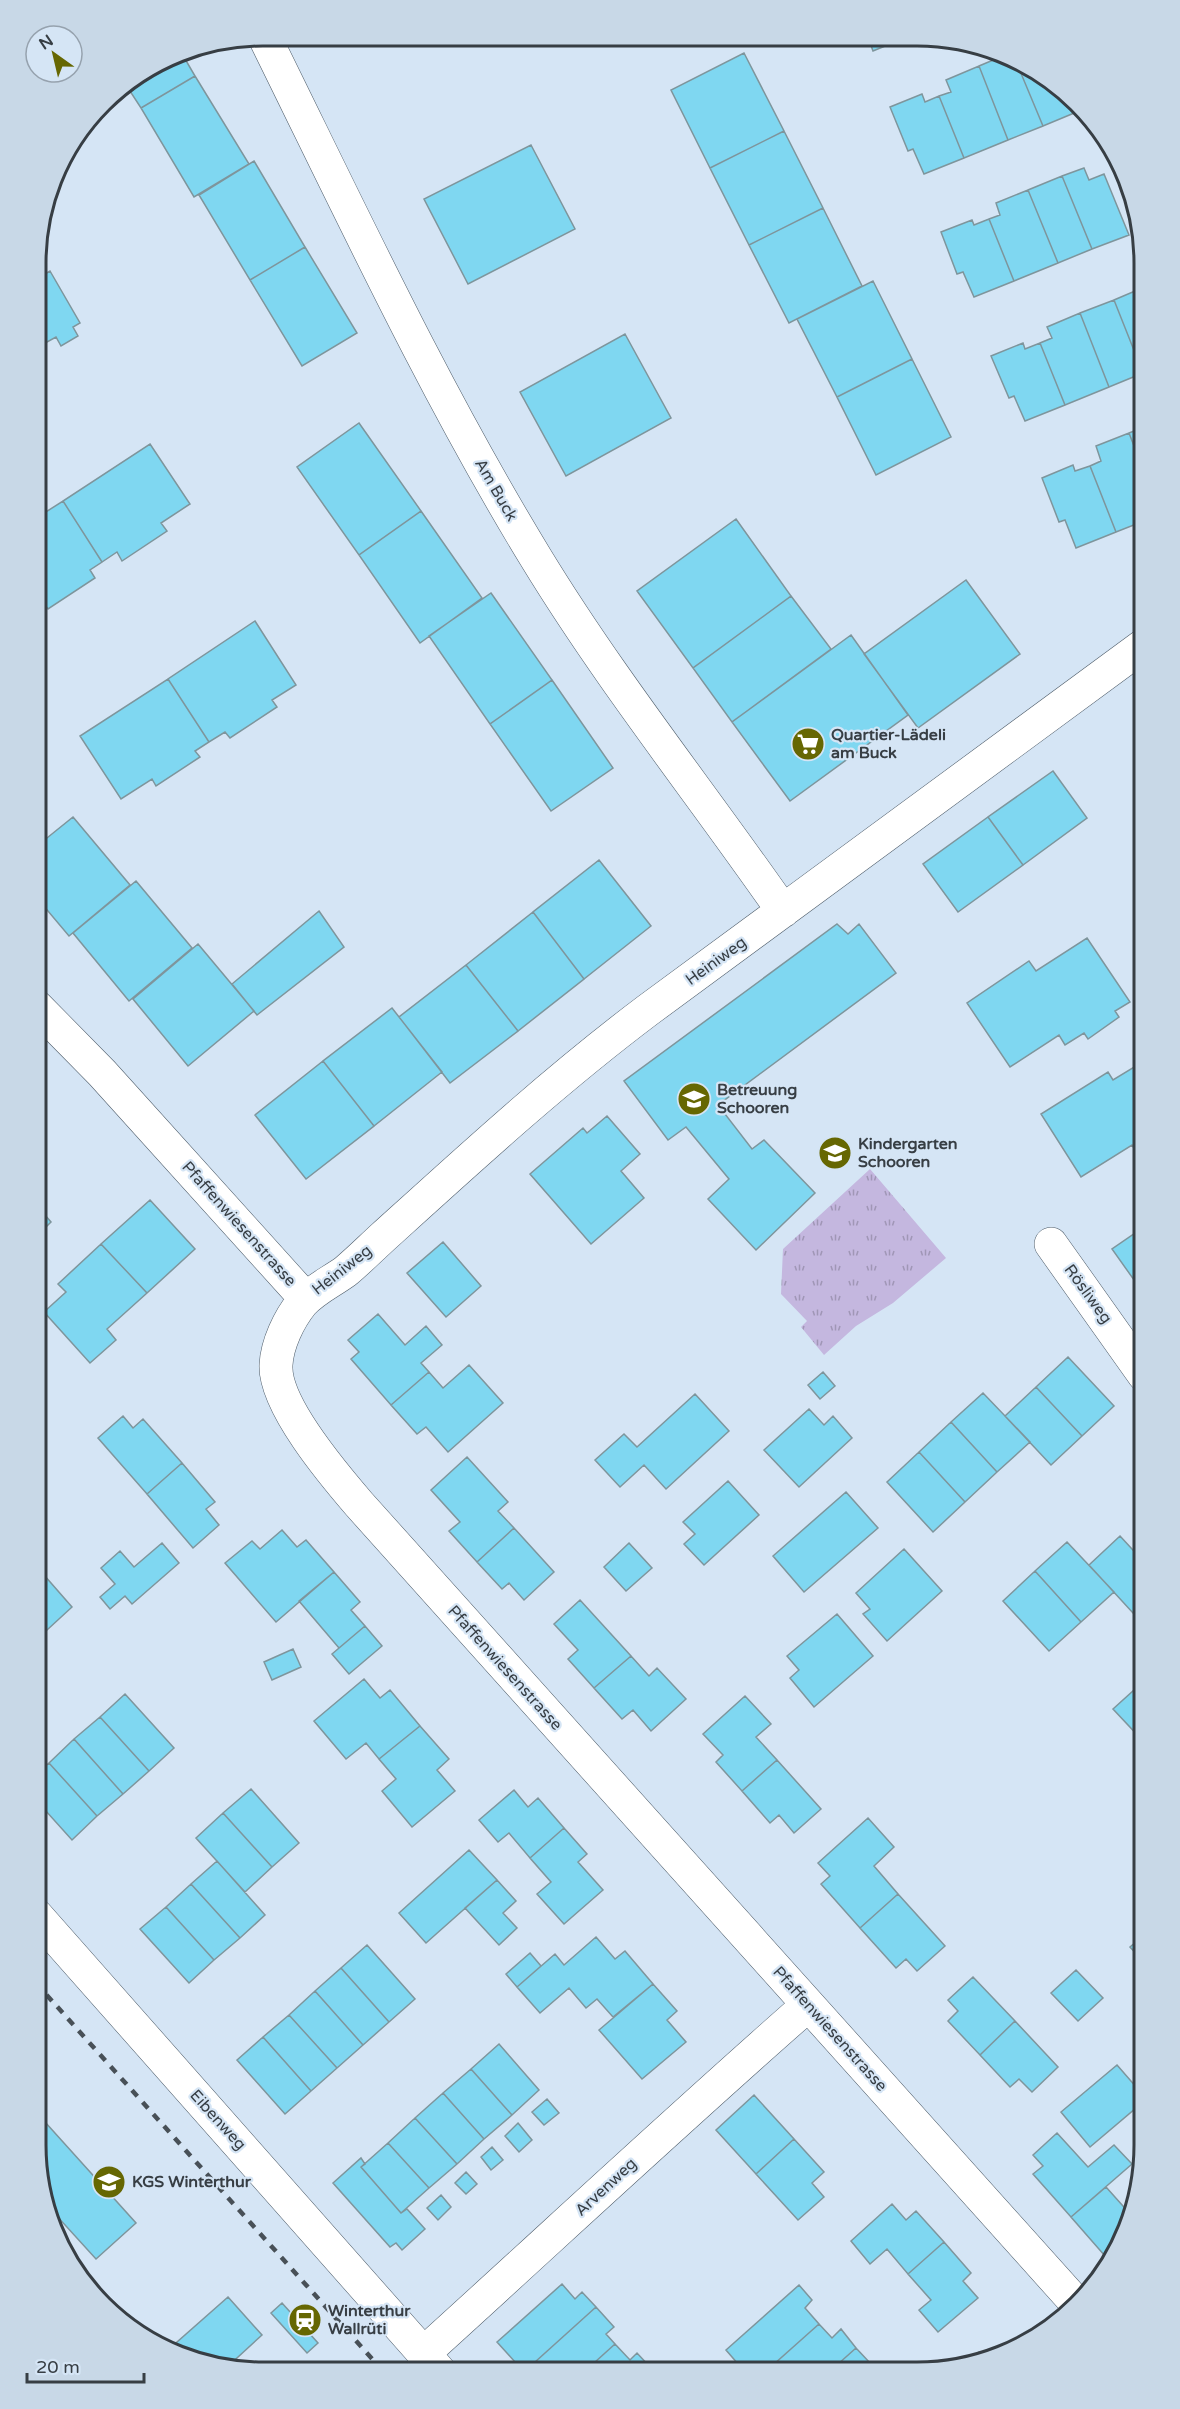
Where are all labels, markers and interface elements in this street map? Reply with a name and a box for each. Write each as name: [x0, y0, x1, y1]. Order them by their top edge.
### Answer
north arrow: [24, 24, 84, 84]
text: N: [35, 31, 57, 54]
street label: Am Buck: [470, 455, 522, 525]
place label: Quartier-Lädeli am Buck: [831, 725, 946, 763]
supermarket icon: Quartier-Lädeli am Buck: [790, 726, 826, 762]
street label: Heiniweg: [682, 932, 750, 990]
place label: Betreuung Schooren: [717, 1080, 797, 1118]
school or university icon: Betreuung Schooren: [676, 1081, 712, 1117]
place label: Kindergarten Schooren: [858, 1134, 958, 1172]
school or university icon: Kindergarten Schooren: [817, 1135, 853, 1171]
street label: Pfaffenwiesenstrasse: [178, 1157, 300, 1291]
street label: Heiniweg: [308, 1240, 376, 1300]
street label: Rösliweg: [1060, 1260, 1116, 1328]
street label: Pfaffenwiesenstrasse: [444, 1601, 566, 1735]
street label: Pfaffenwiesenstrasse: [769, 1962, 891, 2096]
street label: Eibenweg: [186, 2086, 250, 2154]
street label: Arvenweg: [571, 2154, 641, 2220]
school or university icon: KGS Winterthur: [91, 2164, 127, 2200]
place label: KGS Winterthur: [132, 2172, 252, 2192]
place label: Winterthur Wallrüti: [328, 2301, 411, 2339]
station icon: Winterthur Wallrüti: [287, 2302, 323, 2338]
scale bar: [27, 2346, 144, 2384]
text: 20 m: [36, 2356, 80, 2378]

